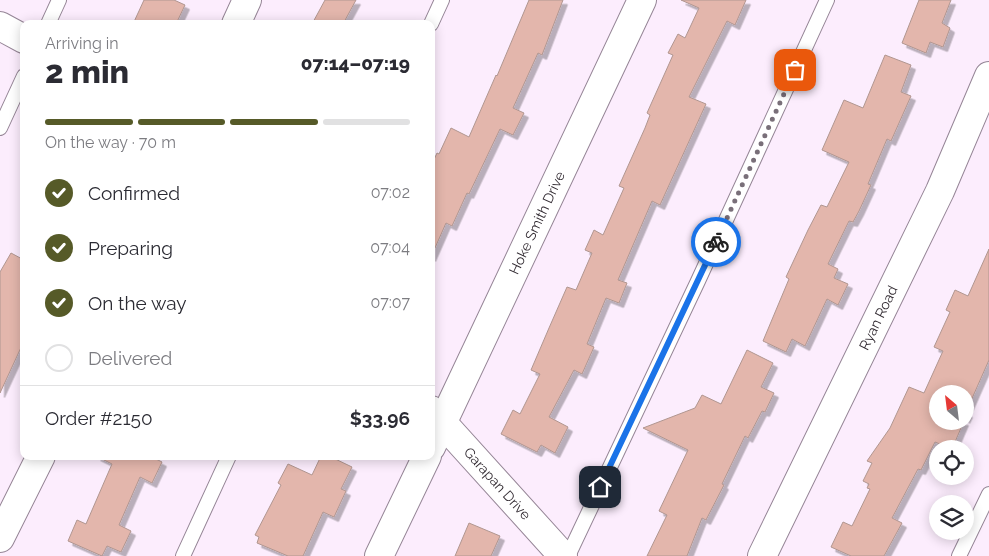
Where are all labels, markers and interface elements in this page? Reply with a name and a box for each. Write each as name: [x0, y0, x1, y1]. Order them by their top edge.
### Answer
text: Arriving in: [45, 34, 119, 53]
pin: [774, 49, 816, 91]
text: 07:14–07:19: [301, 52, 410, 74]
text: 2 min: [45, 53, 129, 90]
icon: bag: [781, 56, 809, 84]
text: On the way · 70 m: [45, 133, 176, 152]
street label: Hoke Smith Drive: [506, 169, 568, 277]
icon: check: [45, 179, 73, 207]
text: Confirmed: [88, 182, 180, 204]
text: 07:02: [371, 183, 410, 202]
courier: [691, 217, 741, 267]
icon: bike: [702, 228, 730, 256]
icon: check: [45, 234, 73, 262]
text: Preparing: [88, 237, 173, 259]
text: 07:04: [370, 238, 410, 257]
street label: Ryan Road: [856, 283, 901, 353]
icon: check: [45, 289, 73, 317]
text: On the way: [88, 292, 187, 314]
text: 07:07: [371, 293, 410, 312]
text: Delivered: [88, 347, 172, 369]
north arrow: [929, 385, 974, 430]
map controls: [929, 385, 974, 540]
text: Order #2150: [45, 407, 153, 429]
text: $33.96: [350, 407, 410, 429]
button: locate: [929, 440, 974, 485]
street label: Garapan Drive: [461, 444, 534, 523]
pin: [579, 466, 621, 508]
icon: home: [586, 473, 614, 501]
button: layers: [929, 495, 974, 540]

